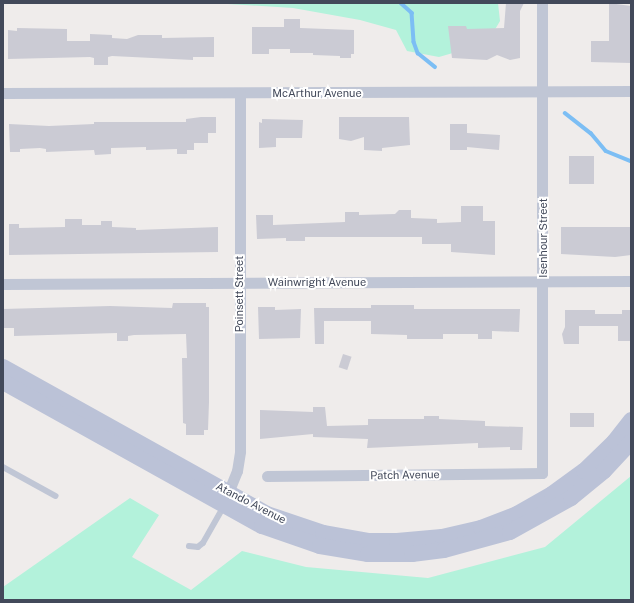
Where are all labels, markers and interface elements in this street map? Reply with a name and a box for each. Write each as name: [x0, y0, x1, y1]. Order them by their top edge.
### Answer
street label: McArthur Avenue: [272, 86, 362, 100]
street label: Isenhour Street: [536, 198, 550, 278]
street label: Poinsett Street: [232, 256, 246, 332]
street label: Wainwright Avenue: [268, 275, 366, 289]
street label: Patch Avenue: [370, 468, 440, 482]
street label: Atando Avenue: [214, 480, 288, 526]

